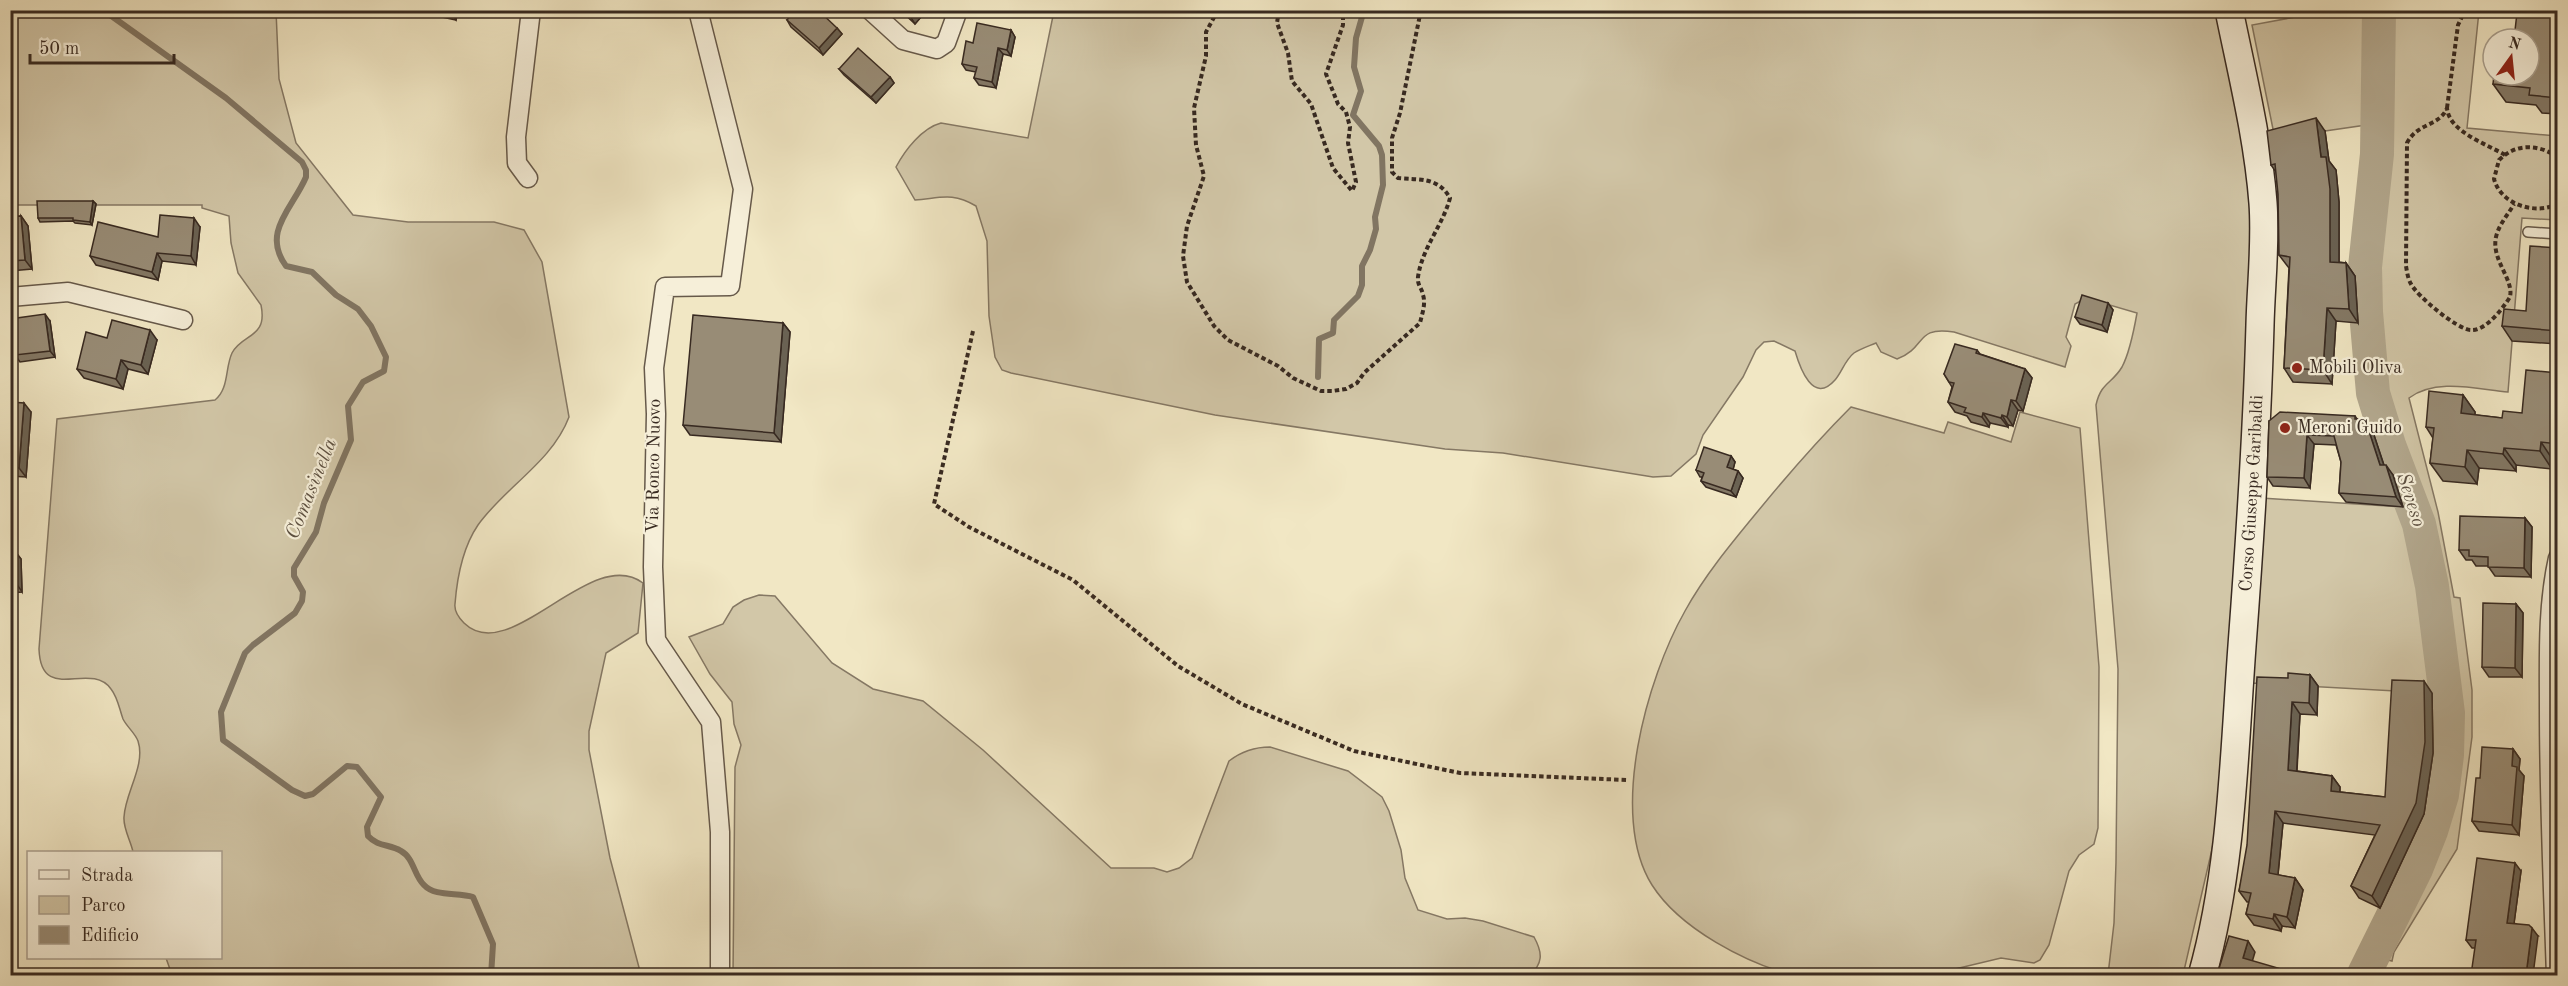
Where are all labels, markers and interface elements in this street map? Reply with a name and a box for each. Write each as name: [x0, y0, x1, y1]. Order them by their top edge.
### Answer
scale bar: [30, 27, 174, 65]
north arrow: [2481, 27, 2541, 87]
text: N: [2506, 35, 2523, 54]
text: 50 m: [39, 40, 79, 58]
place label: Mobili Oliva: [2309, 359, 2402, 377]
marker: Mobili Oliva: [2290, 361, 2304, 375]
street label: Corso Giuseppe Garibaldi: [2237, 394, 2266, 592]
street label: Via Ronco Nuovo: [644, 399, 664, 533]
place label: Meroni Guido: [2297, 419, 2402, 437]
marker: Meroni Guido: [2278, 421, 2292, 435]
water label: Comasinella: [283, 436, 341, 542]
water label: Seveso: [2392, 470, 2428, 530]
legend: [27, 851, 222, 959]
text: Strada: [81, 867, 133, 885]
text: Parco: [81, 897, 126, 915]
text: Edificio: [81, 927, 139, 945]

